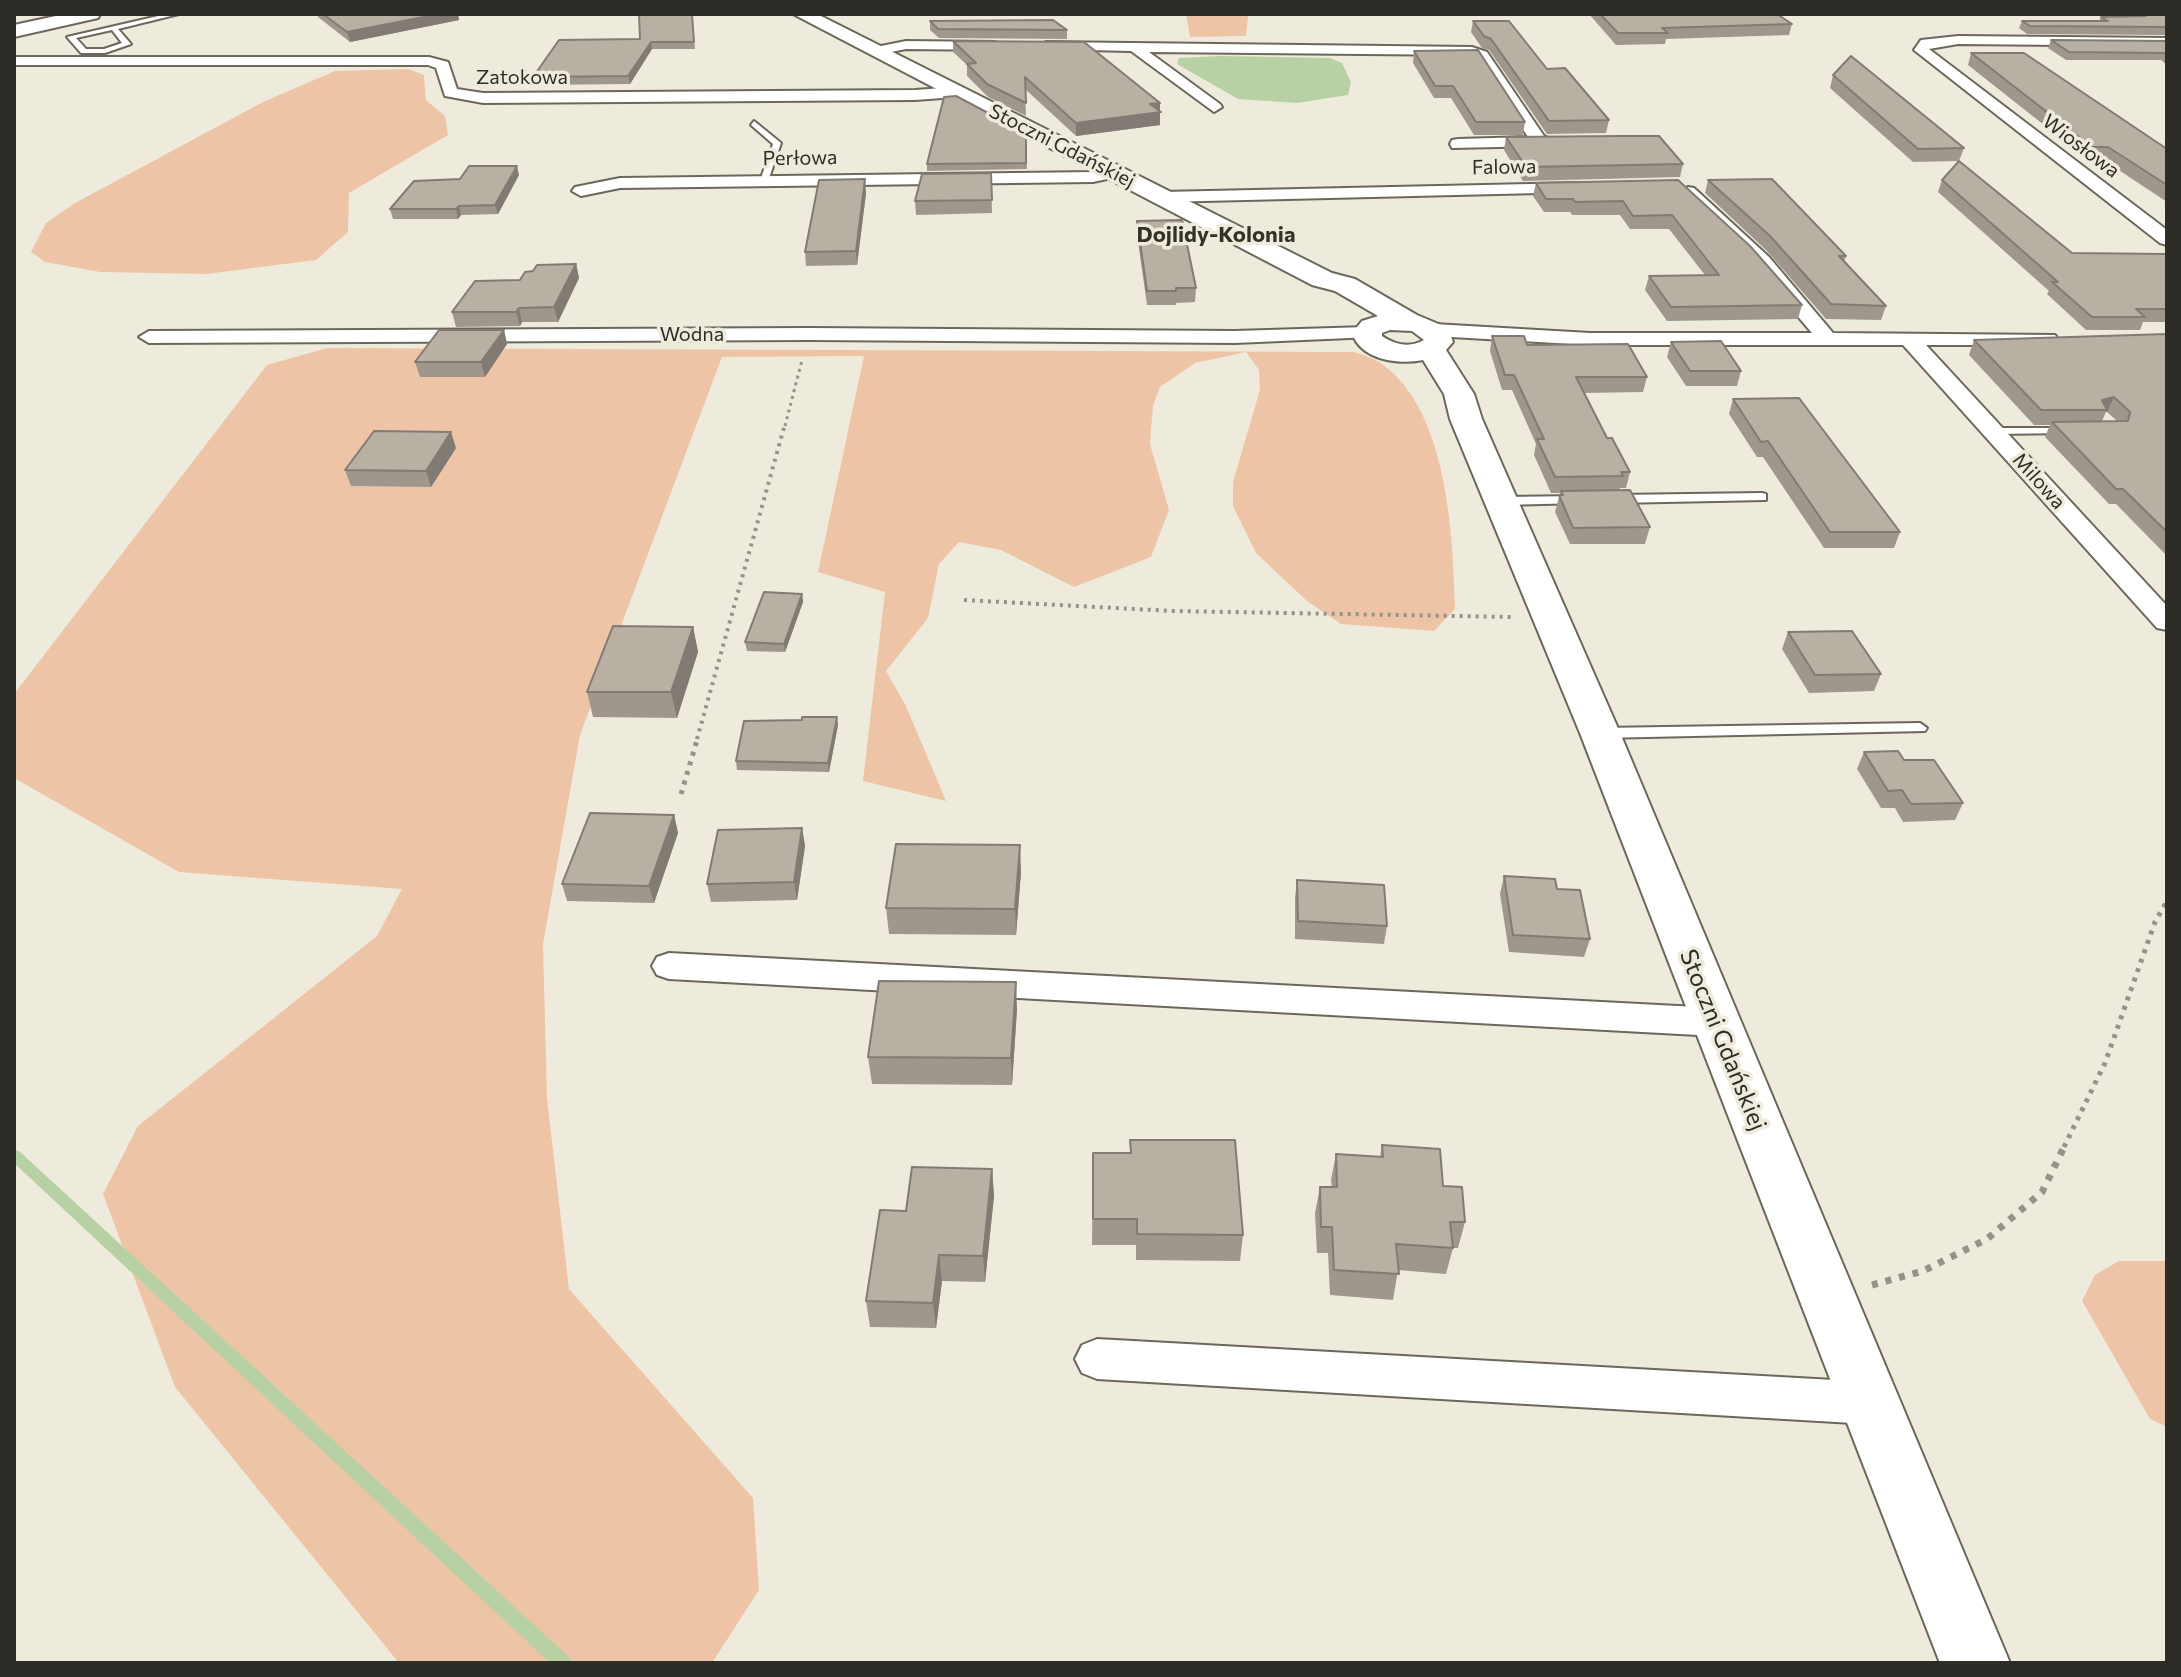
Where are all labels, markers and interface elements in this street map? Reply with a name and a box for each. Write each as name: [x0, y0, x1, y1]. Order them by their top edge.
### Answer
street label: Zatokowa: [476, 65, 568, 89]
street label: Stoczni Gdańskiej: [985, 99, 1139, 193]
street label: Wiosłowa: [2038, 109, 2124, 183]
street label: Perłowa: [762, 145, 838, 171]
street label: Falowa: [1472, 154, 1536, 180]
district label: Dojlidy-Kolonia: [1137, 222, 1295, 248]
street label: Wodna: [660, 322, 724, 346]
street label: Milowa: [2008, 448, 2070, 514]
street label: Stoczni Gdańskiej: [1674, 945, 1772, 1135]

